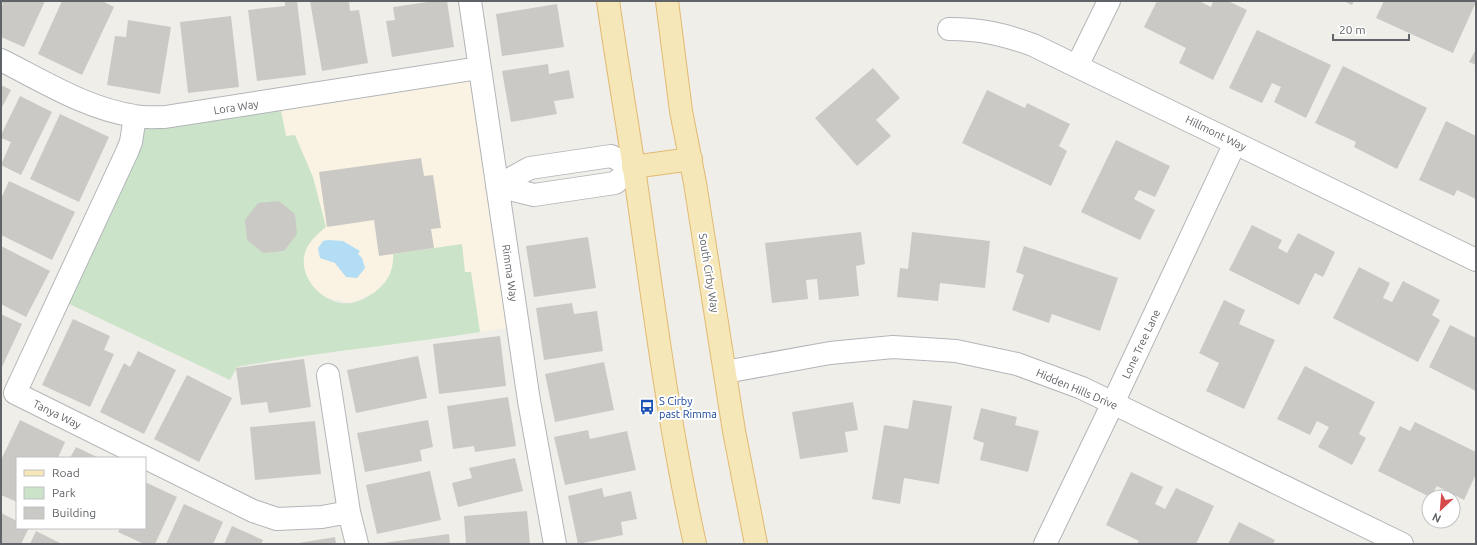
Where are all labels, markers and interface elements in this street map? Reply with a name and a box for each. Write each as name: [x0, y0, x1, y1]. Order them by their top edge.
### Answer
scale bar: [1333, 16, 1409, 42]
text: 20 m: [1339, 23, 1366, 36]
street label: Lora Way: [213, 97, 260, 116]
street label: Hillmont Way: [1184, 113, 1249, 153]
street label: South Cirby Way: [697, 232, 721, 314]
street label: Rimma Way: [500, 244, 520, 303]
street label: Lone Tree Lane: [1120, 307, 1162, 381]
street label: Hidden Hills Drive: [1034, 366, 1120, 412]
place label: S Cirby past Rimma: [659, 395, 717, 420]
street label: Tanya Way: [31, 397, 84, 431]
bus stop icon: S Cirby past Rimma: [638, 398, 656, 416]
legend: [16, 457, 146, 529]
text: Road: [52, 466, 80, 479]
text: Park: [52, 486, 76, 499]
north arrow: [1421, 489, 1461, 529]
text: Building: [52, 506, 96, 519]
text: N: [1430, 511, 1443, 525]

